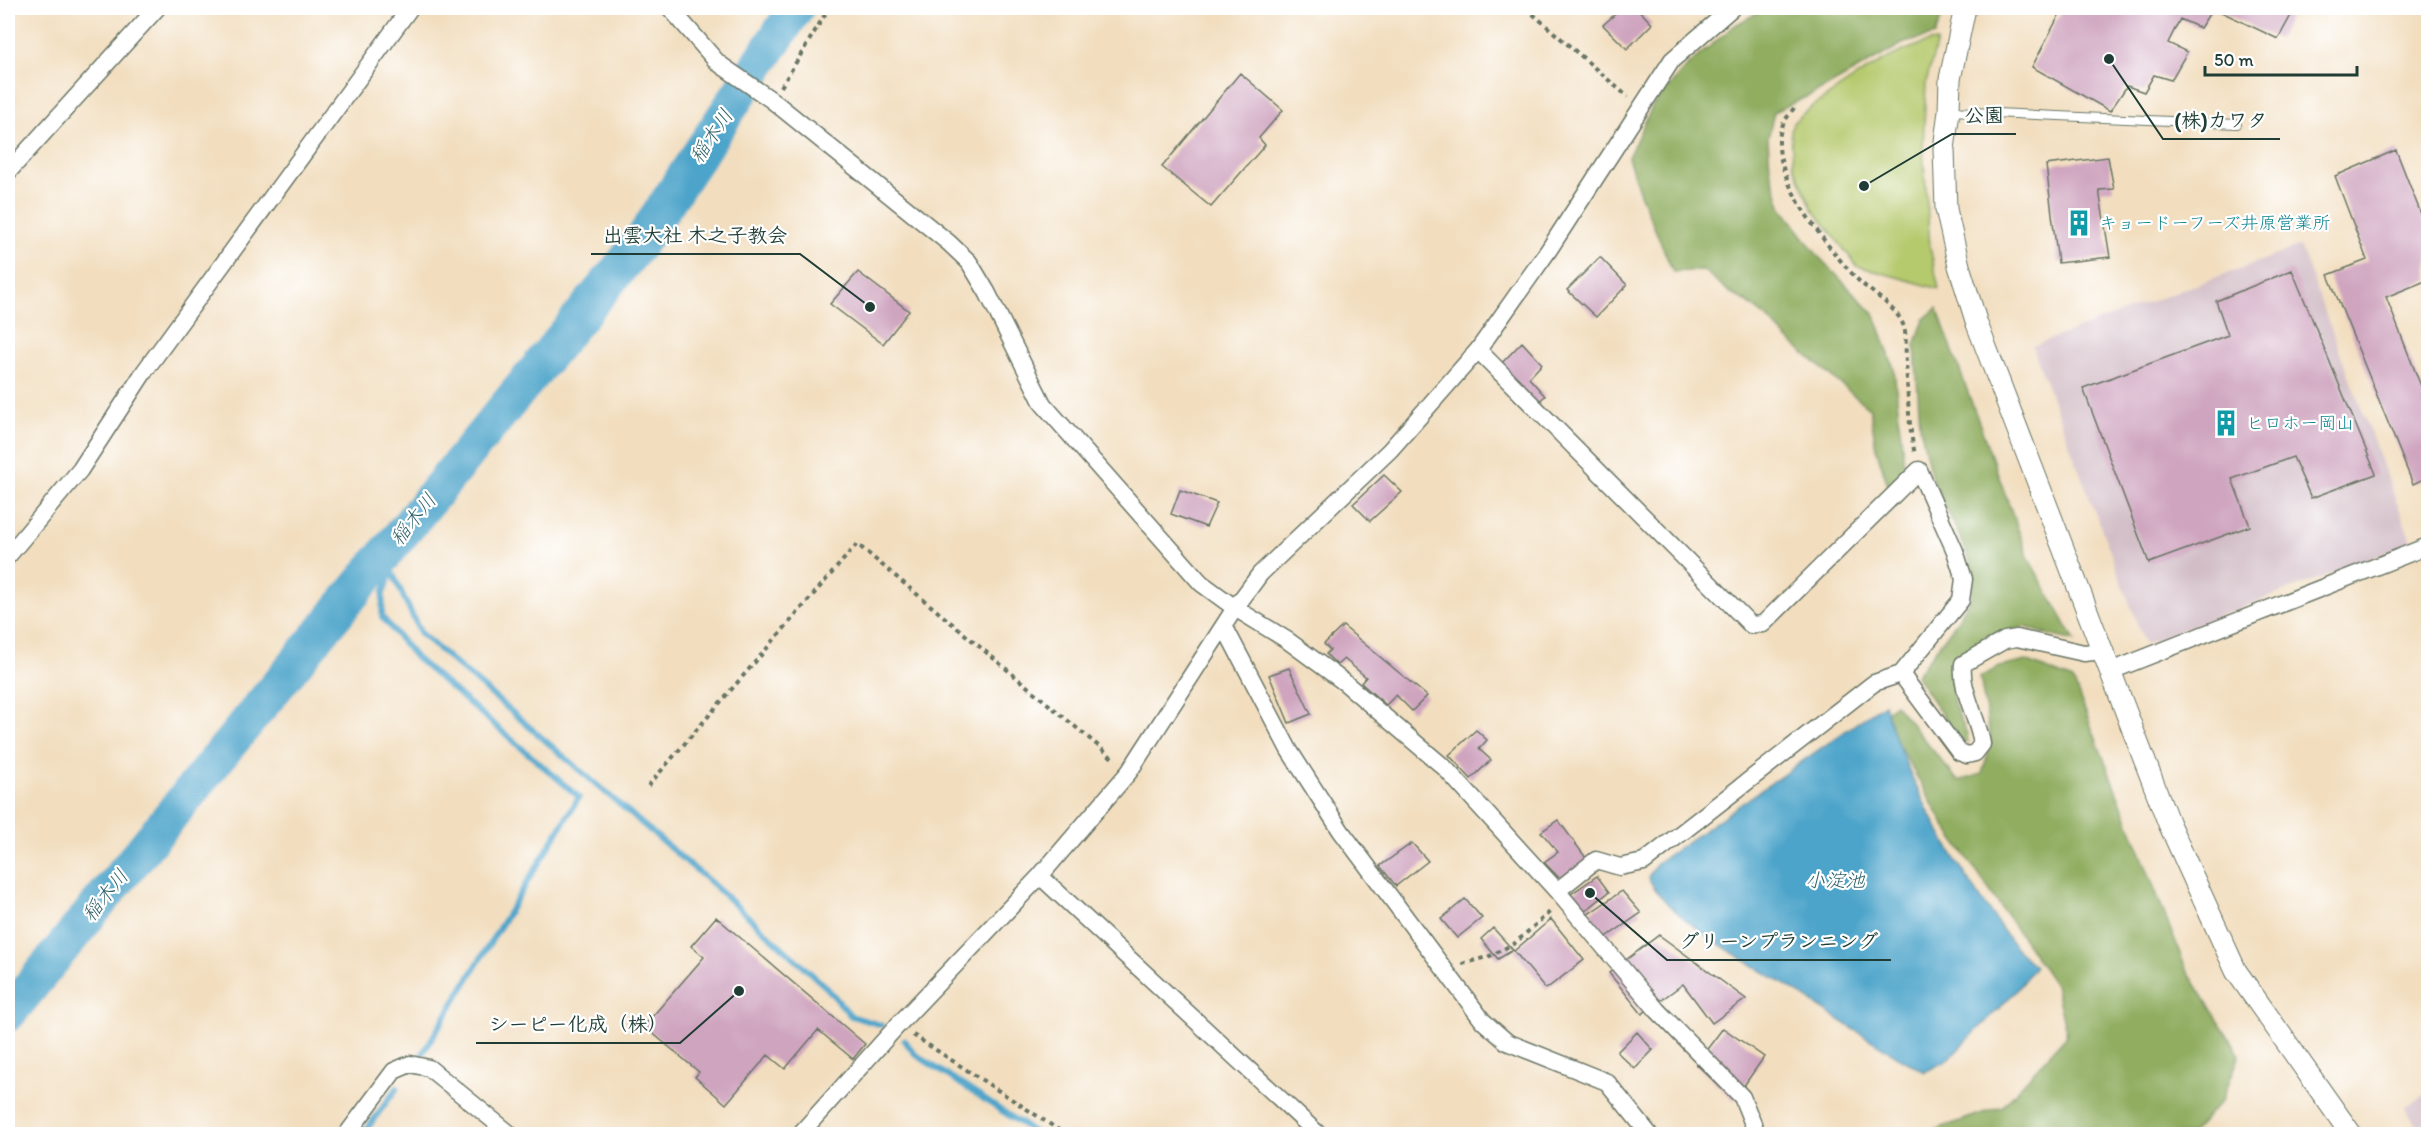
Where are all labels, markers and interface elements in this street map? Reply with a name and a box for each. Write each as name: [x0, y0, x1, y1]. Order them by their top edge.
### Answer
scale bar: [2205, 39, 2356, 77]
text: 50 m: [2214, 49, 2254, 71]
callout: 公園: [1952, 96, 2016, 134]
callout: (株)カワタ: [2163, 101, 2280, 139]
text: 公園: [1964, 103, 2004, 127]
water label: 稲木川: [684, 104, 738, 168]
text: (株)カワタ: [2174, 108, 2268, 133]
building icon: キョードーフーズ井原営業所: [2064, 208, 2094, 238]
place label: キョードーフーズ井原営業所: [2099, 212, 2330, 234]
callout: 出雲大社 木之子教会: [591, 216, 800, 254]
text: 出雲大社 木之子教会: [603, 223, 787, 247]
building icon: ヒロホー岡山: [2211, 408, 2241, 438]
place label: ヒロホー岡山: [2246, 412, 2354, 434]
water label: 稲木川: [385, 488, 441, 550]
water label: 稲木川: [77, 864, 133, 926]
water label: 小淀池: [1805, 868, 1866, 892]
callout: グリーンプランニング: [1667, 922, 1891, 960]
text: グリーンプランニング: [1679, 929, 1879, 953]
callout: シーピー化成（株）: [476, 1005, 680, 1043]
text: シーピー化成（株）: [489, 1012, 667, 1036]

